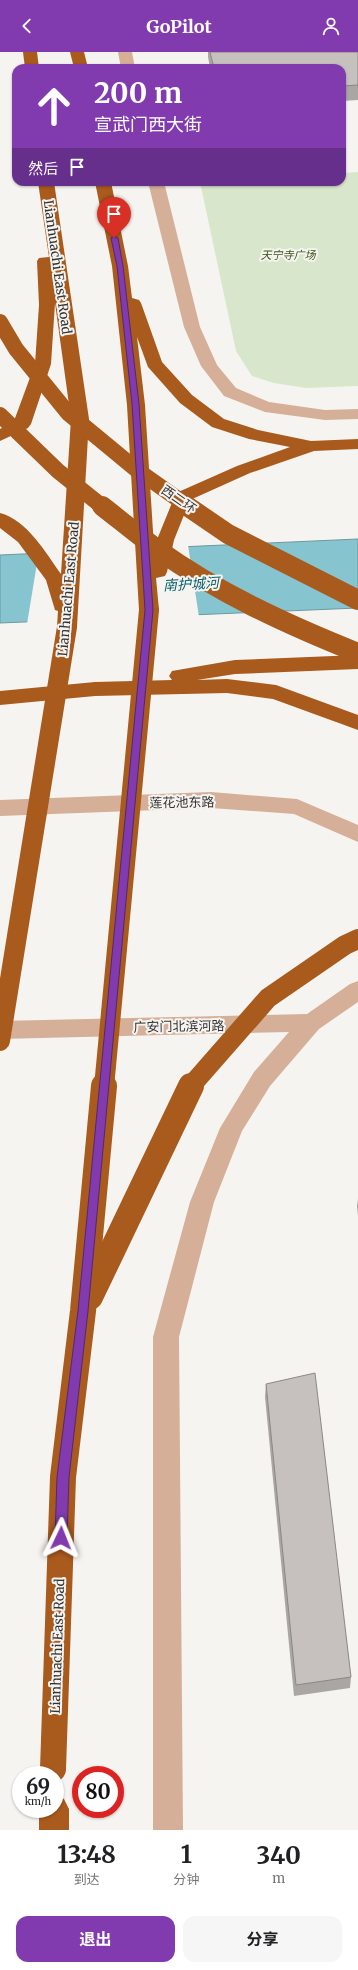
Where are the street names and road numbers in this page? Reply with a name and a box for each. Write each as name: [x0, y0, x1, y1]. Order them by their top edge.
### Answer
street label: Lianhuachi East Road: [40, 199, 75, 335]
street label: 西二环: [158, 481, 200, 518]
street label: Lianhuachi East Road: [54, 521, 83, 657]
street label: 莲花池东路: [149, 793, 215, 812]
street label: 广安门北滨河路: [133, 1017, 225, 1036]
street label: Lianhuachi East Road: [47, 1578, 68, 1714]

